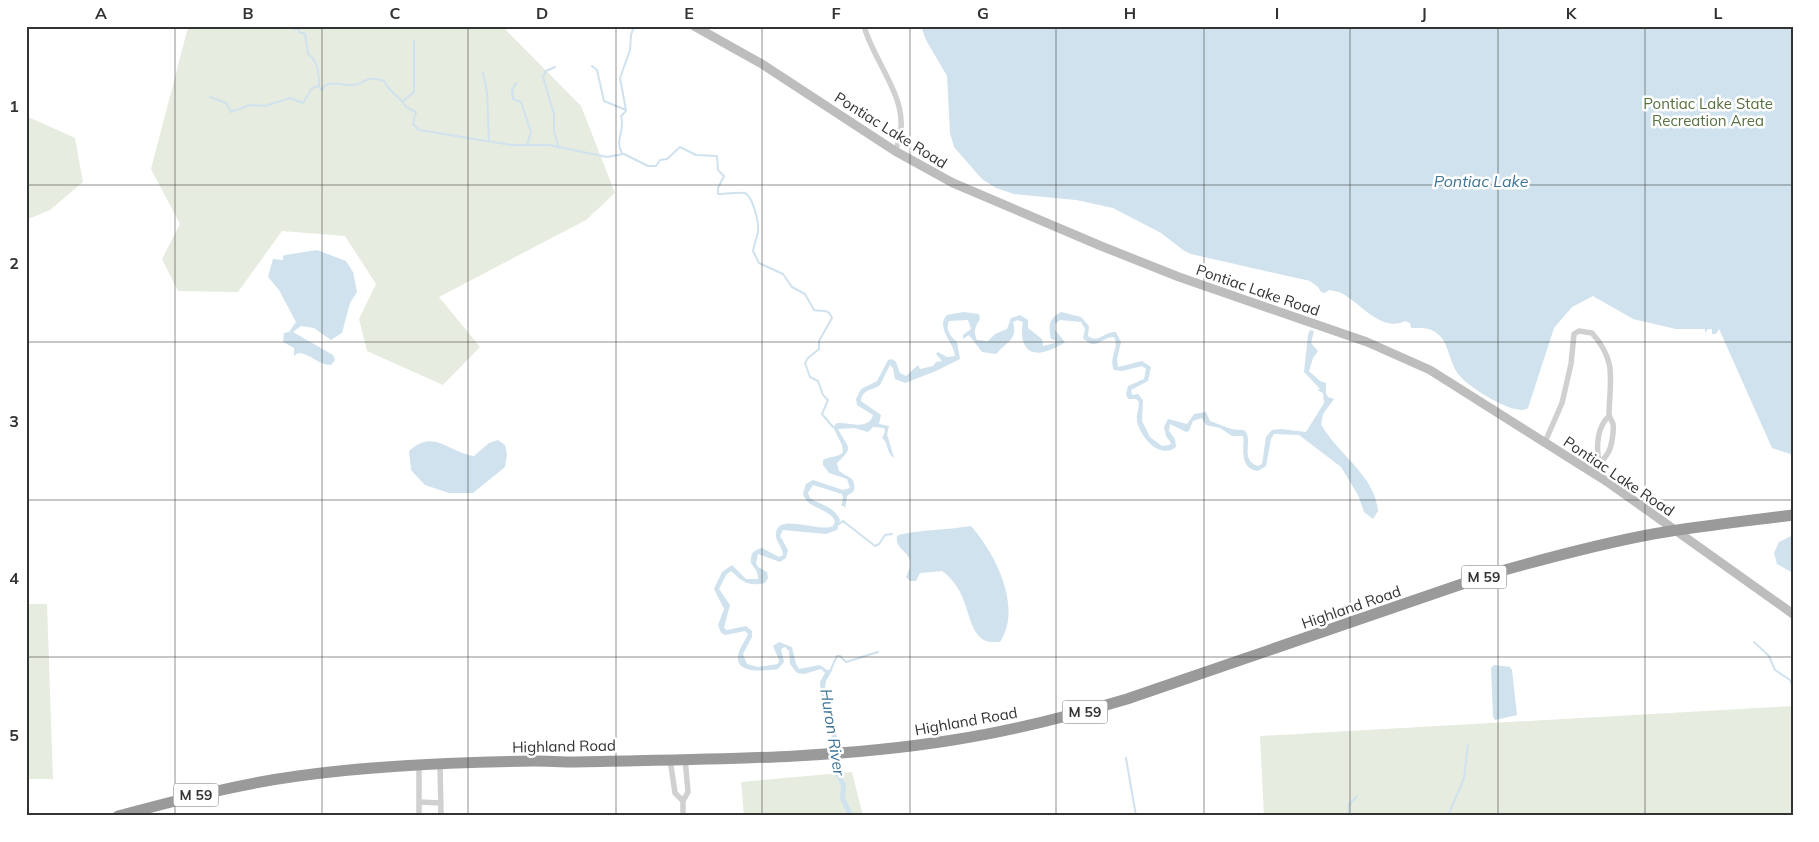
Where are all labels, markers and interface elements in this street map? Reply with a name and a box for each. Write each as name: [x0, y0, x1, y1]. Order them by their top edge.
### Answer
text: A: [95, 3, 107, 23]
text: B: [242, 3, 254, 23]
text: C: [390, 3, 401, 23]
text: D: [536, 3, 548, 23]
text: E: [684, 3, 694, 23]
text: F: [831, 3, 841, 23]
text: G: [977, 3, 989, 23]
text: H: [1124, 3, 1136, 23]
text: I: [1275, 3, 1279, 23]
text: J: [1421, 3, 1427, 23]
text: K: [1566, 3, 1578, 23]
text: L: [1714, 3, 1723, 23]
street label: Pontiac Lake Road: [831, 88, 951, 172]
park label: Pontiac Lake State Recreation Area: [1643, 94, 1773, 130]
text: 1: [9, 96, 19, 116]
water label: Pontiac Lake: [1434, 171, 1529, 191]
text: 2: [9, 253, 19, 273]
street label: Pontiac Lake Road: [1194, 260, 1322, 320]
text: 3: [9, 411, 19, 431]
street label: Pontiac Lake Road: [1560, 432, 1678, 520]
road number: M 59: [1462, 566, 1506, 588]
text: 4: [9, 568, 19, 588]
street label: Highland Road: [1299, 581, 1403, 633]
water label: Huron River: [816, 687, 850, 778]
road number: M 59: [1062, 700, 1108, 724]
street label: Highland Road: [913, 703, 1019, 739]
text: 5: [9, 725, 19, 745]
street label: Highland Road: [512, 736, 616, 756]
road number: M 59: [174, 784, 218, 806]

